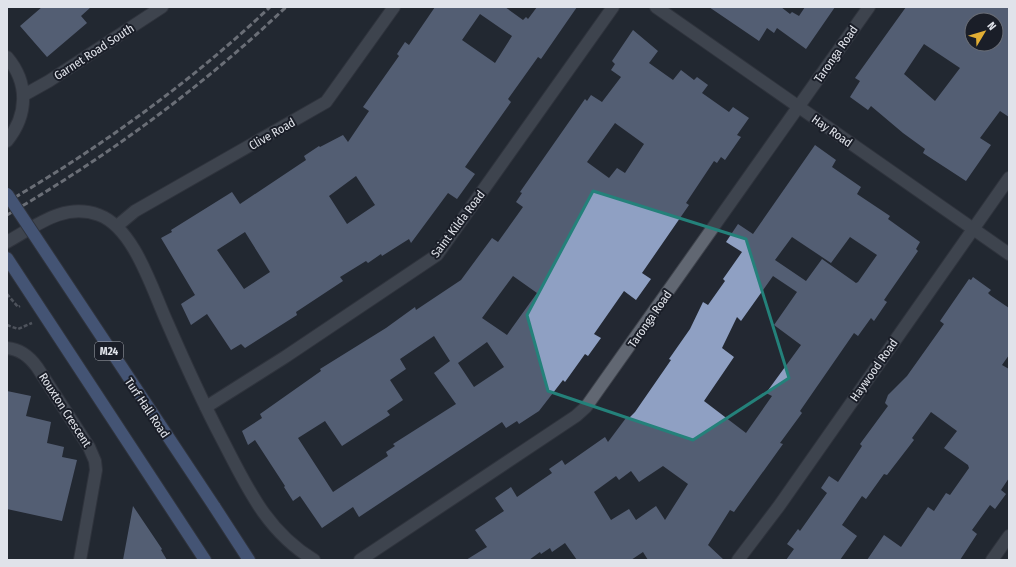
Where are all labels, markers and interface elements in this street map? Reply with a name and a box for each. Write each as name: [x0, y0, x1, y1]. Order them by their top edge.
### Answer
north arrow: [964, 12, 1004, 52]
text: N: [984, 20, 999, 33]
street label: Garnet Road South: [51, 21, 137, 83]
street label: Taronga Road: [811, 23, 861, 85]
street label: Hay Road: [809, 112, 855, 150]
street label: Clive Road: [246, 115, 298, 153]
street label: Saint Kilda Road: [428, 188, 488, 260]
street label: Taronga Road: [625, 288, 675, 350]
street label: Haywood Road: [847, 336, 901, 404]
road number: M24: [95, 342, 123, 360]
street label: Rouxton Crescent: [36, 370, 94, 450]
street label: Turf Hall Road: [122, 375, 172, 441]

